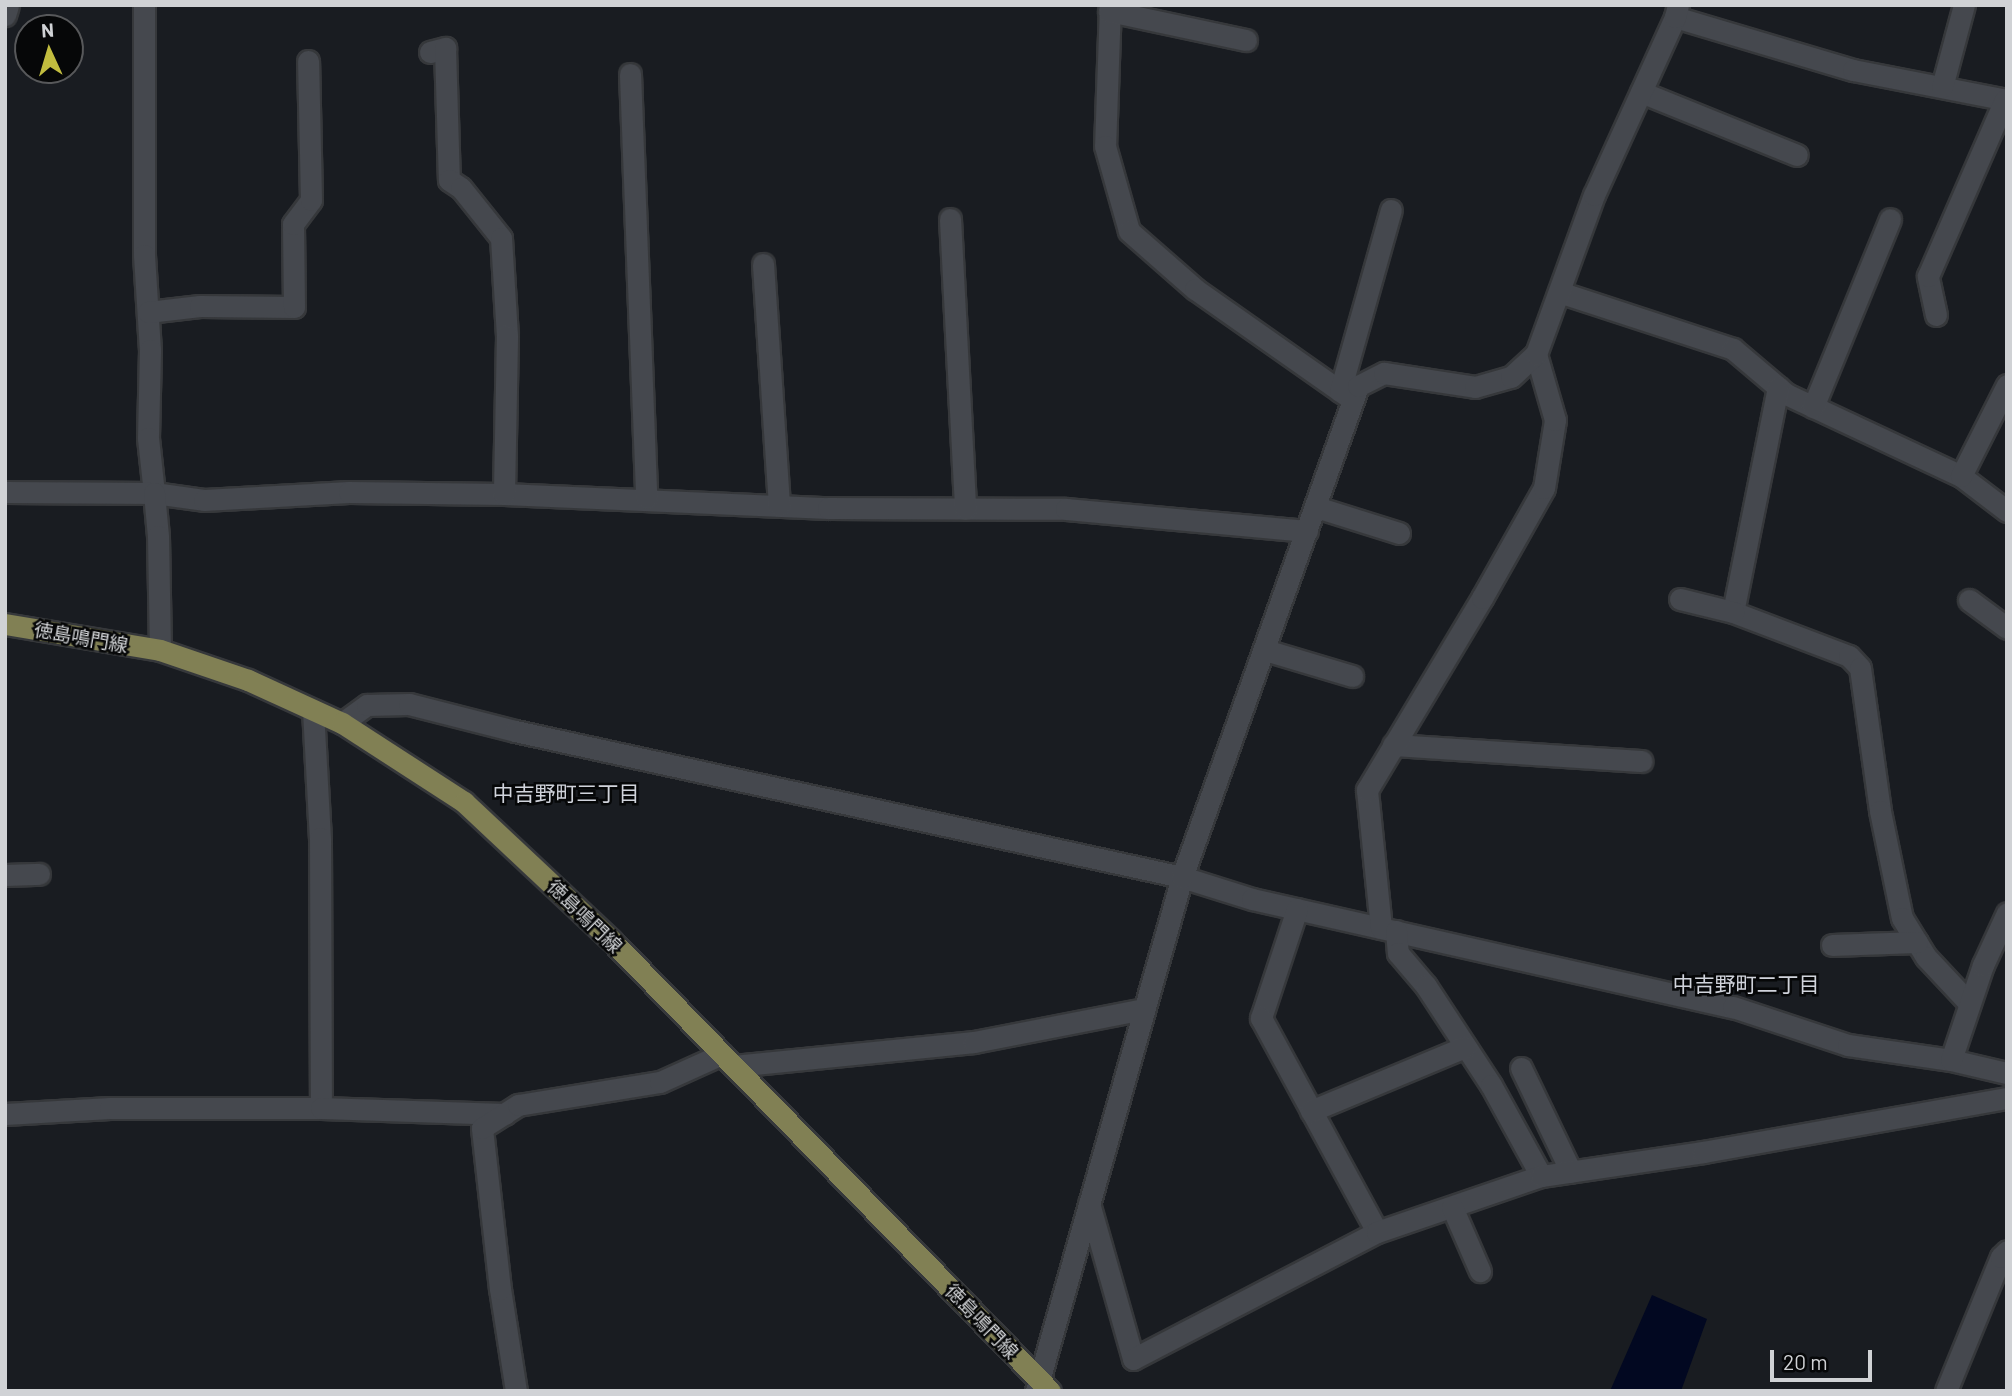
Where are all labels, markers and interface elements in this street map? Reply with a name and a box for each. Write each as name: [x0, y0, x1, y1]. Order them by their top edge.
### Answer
north arrow: [14, 14, 84, 84]
text: N: [41, 18, 55, 41]
street label: 徳島鳴門線: [32, 618, 130, 656]
district label: 中吉野町三丁目: [493, 780, 639, 806]
street label: 徳島鳴門線: [543, 875, 627, 957]
district label: 中吉野町二丁目: [1673, 971, 1819, 997]
street label: 徳島鳴門線: [941, 1279, 1023, 1363]
scale bar: [1774, 1336, 1876, 1380]
text: 20 m: [1783, 1349, 1828, 1374]

